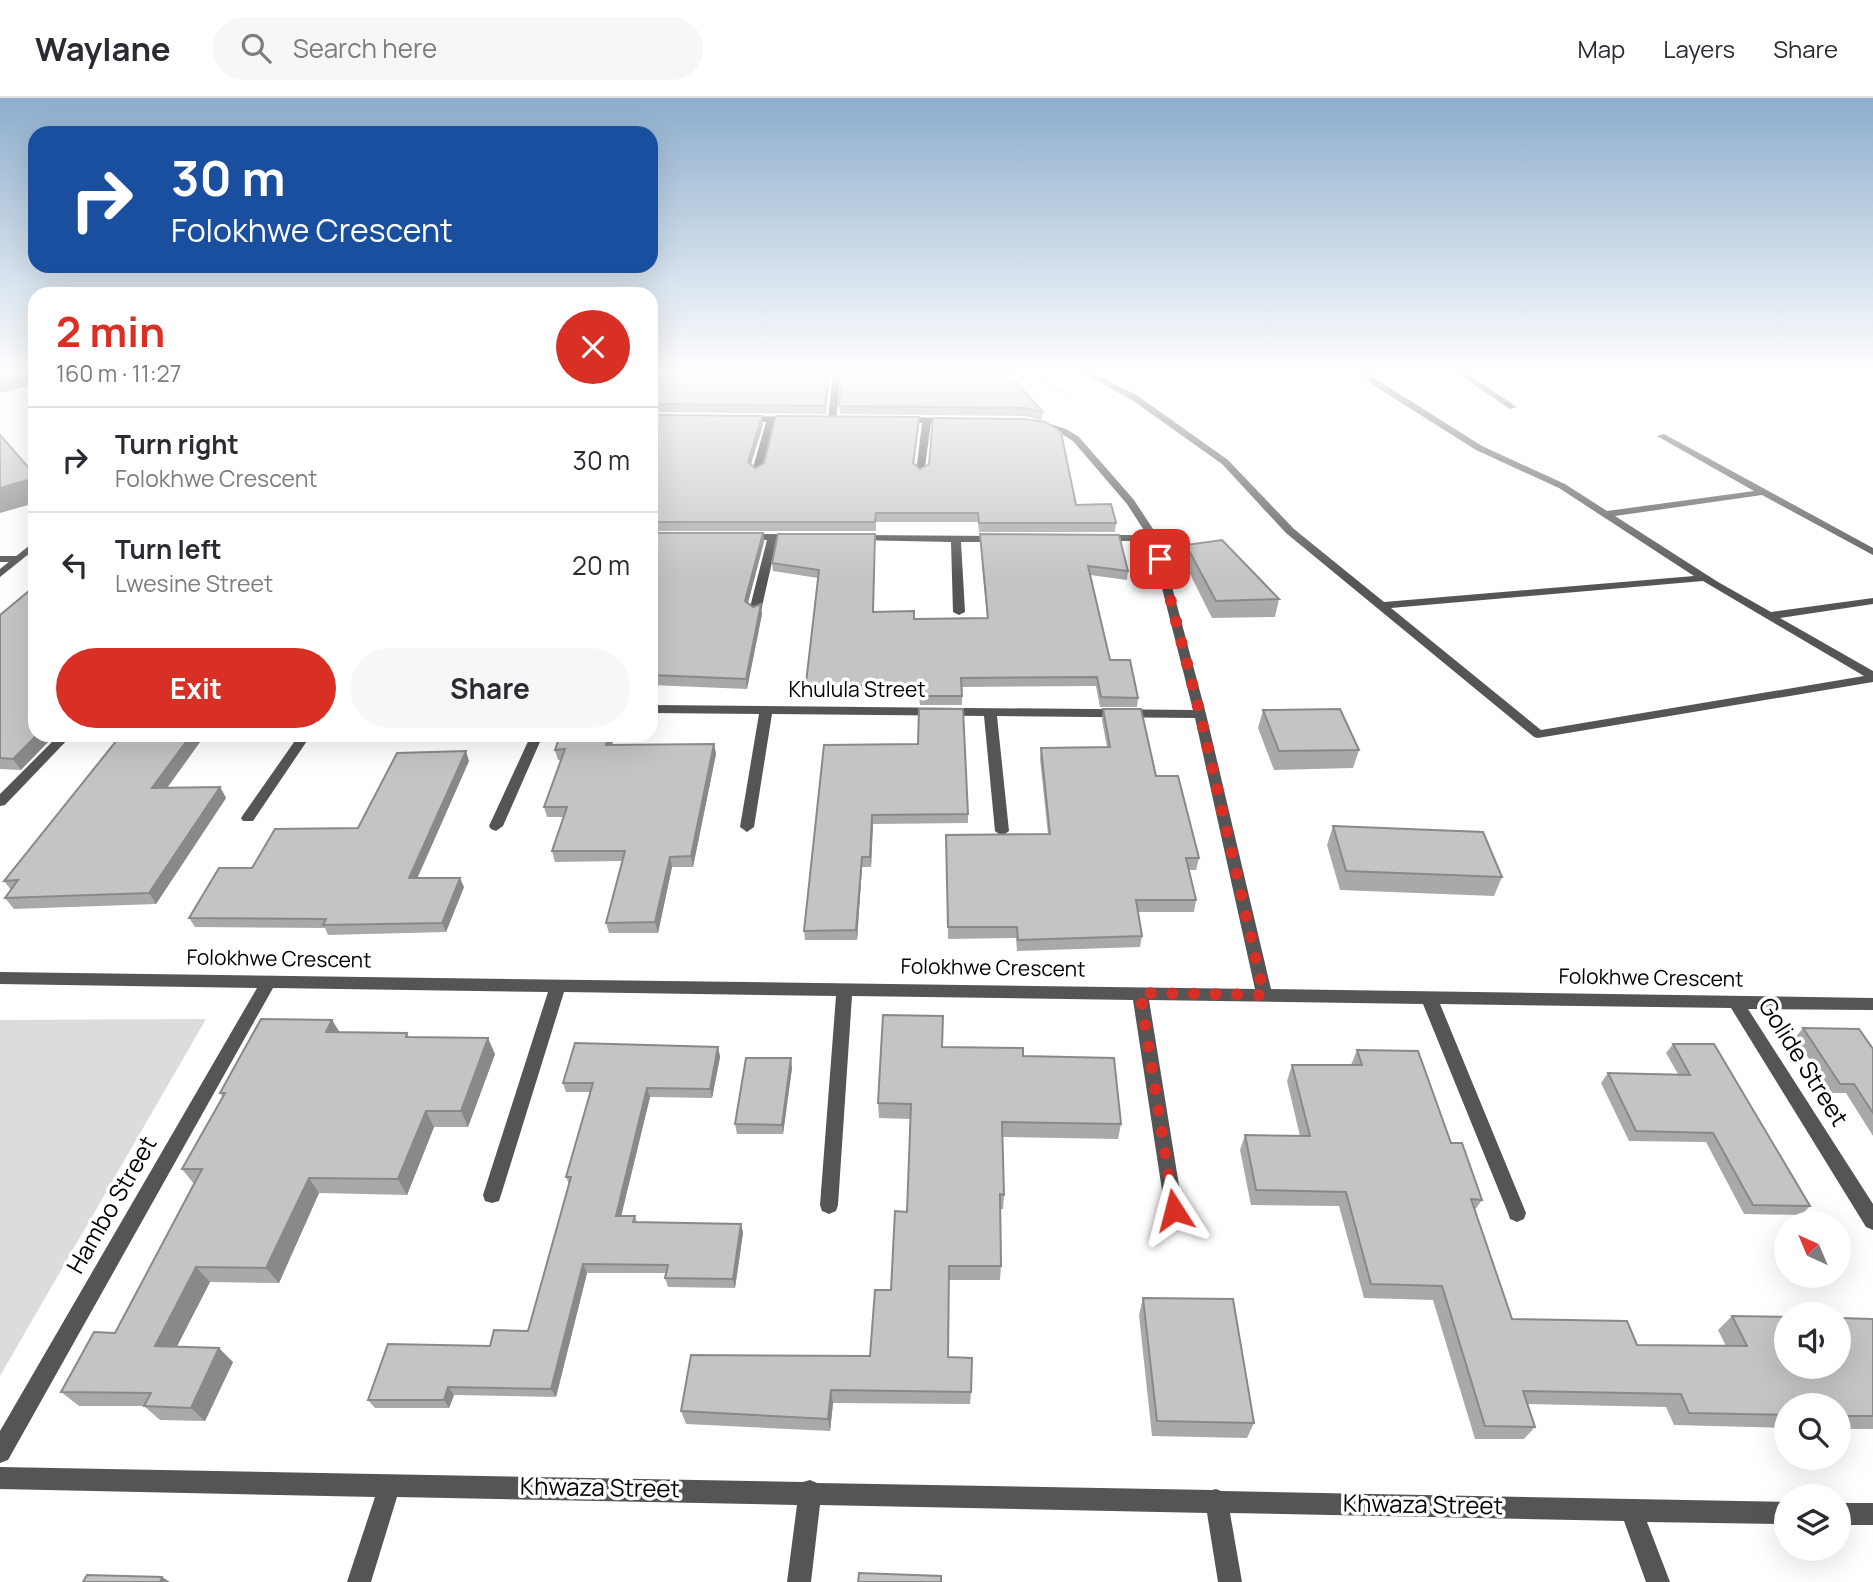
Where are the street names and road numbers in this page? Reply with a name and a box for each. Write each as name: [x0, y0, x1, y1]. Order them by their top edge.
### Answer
street label: Khulula Street: [788, 675, 926, 703]
street label: Folokhwe Crescent: [186, 942, 372, 974]
street label: Folokhwe Crescent: [900, 951, 1086, 983]
street label: Folokhwe Crescent: [1558, 961, 1744, 993]
street label: Golide Street: [1752, 991, 1857, 1132]
street label: Hambo Street: [58, 1129, 163, 1279]
street label: Khwaza Street: [520, 1469, 680, 1504]
street label: Khwaza Street: [1343, 1486, 1503, 1521]

